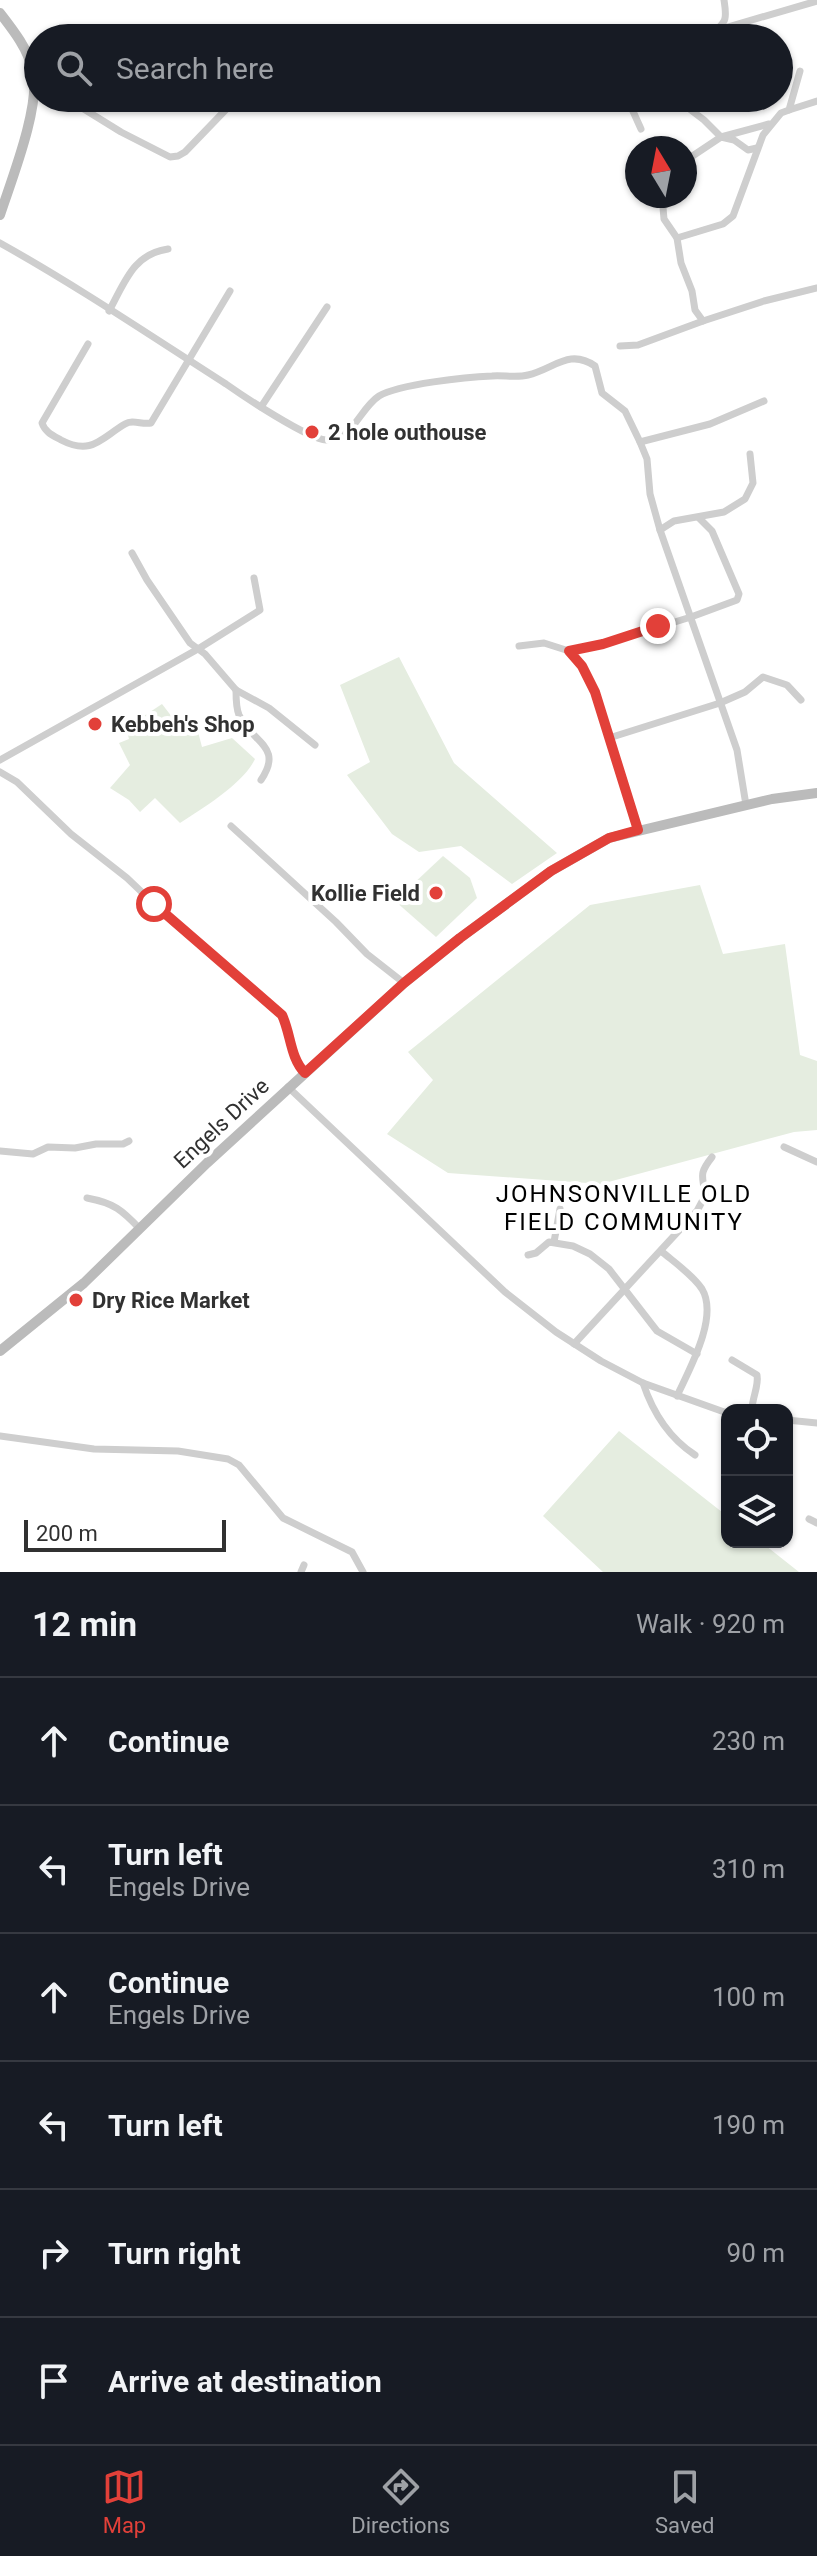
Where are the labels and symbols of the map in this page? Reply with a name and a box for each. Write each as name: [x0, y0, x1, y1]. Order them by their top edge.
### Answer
north arrow: [625, 136, 697, 208]
place label: 2 hole outhouse: [328, 420, 487, 445]
marker: 2 hole outhouse: [303, 423, 321, 441]
route end: [640, 608, 676, 644]
place label: Kebbeh's Shop: [111, 712, 255, 737]
marker: Kebbeh's Shop: [86, 715, 104, 733]
place label: Kollie Field: [311, 881, 420, 906]
marker: Kollie Field: [427, 884, 445, 902]
route start: [136, 886, 172, 922]
street label: Engels Drive: [169, 1073, 274, 1174]
district label: JOHNSONVILLE OLD FIELD COMMUNITY: [496, 1180, 752, 1236]
place label: Dry Rice Market: [92, 1288, 250, 1313]
marker: Dry Rice Market: [67, 1291, 85, 1309]
scale bar: [24, 1516, 226, 1552]

